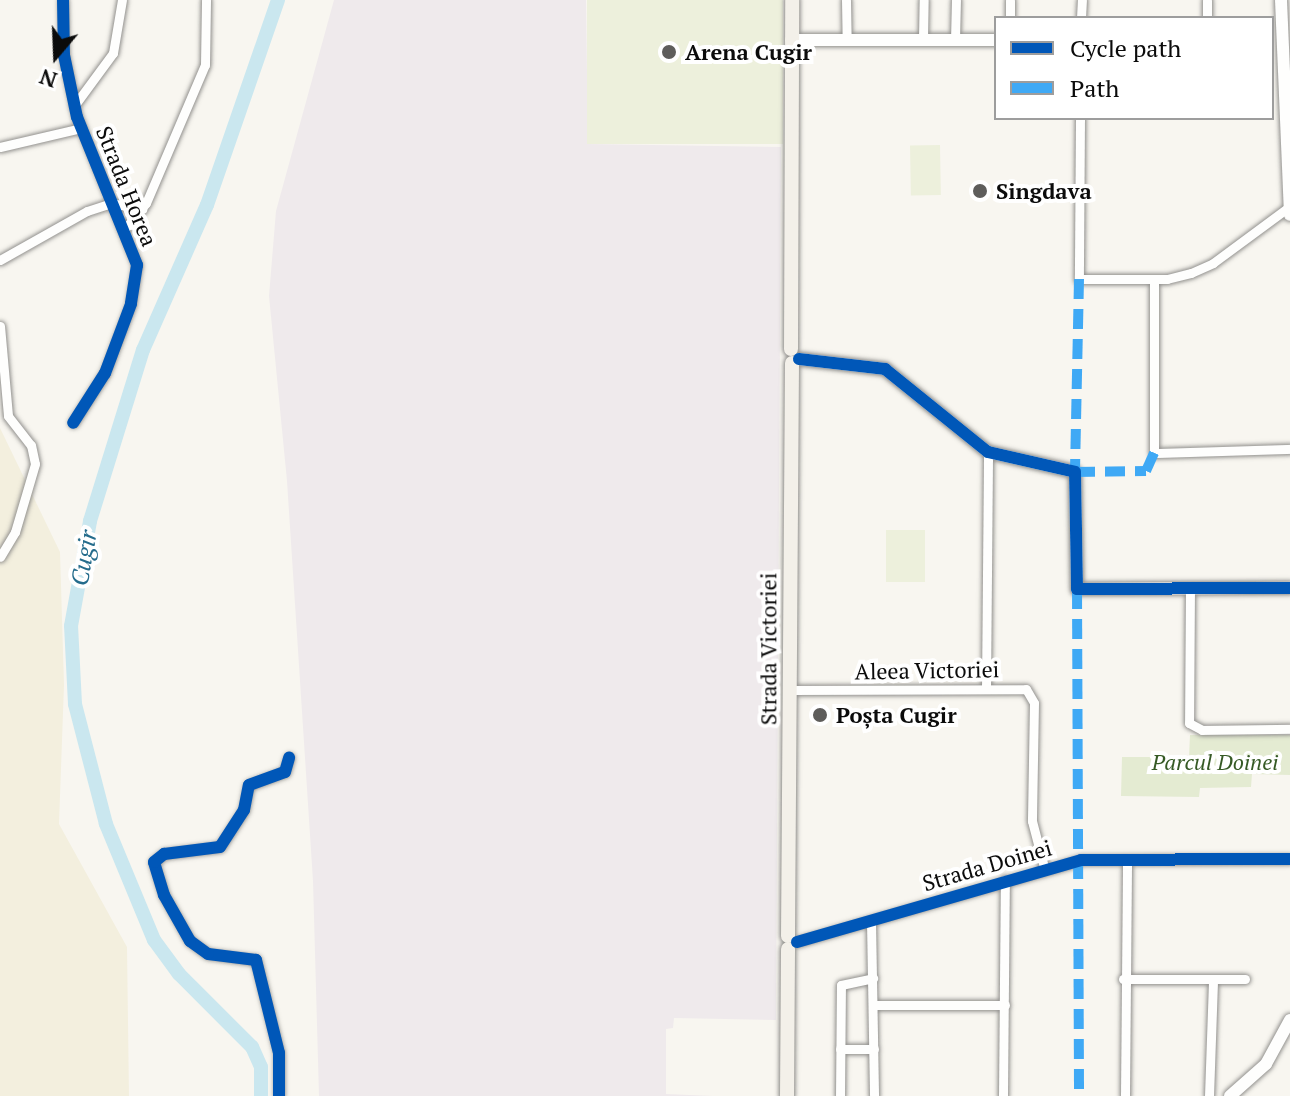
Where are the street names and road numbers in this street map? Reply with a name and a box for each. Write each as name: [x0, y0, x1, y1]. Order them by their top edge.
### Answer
street label: Strada Horea: [91, 122, 163, 250]
street label: Strada Victoriei: [755, 572, 781, 726]
street label: Aleea Victoriei: [854, 656, 1000, 684]
street label: Strada Doinei: [919, 834, 1055, 896]

